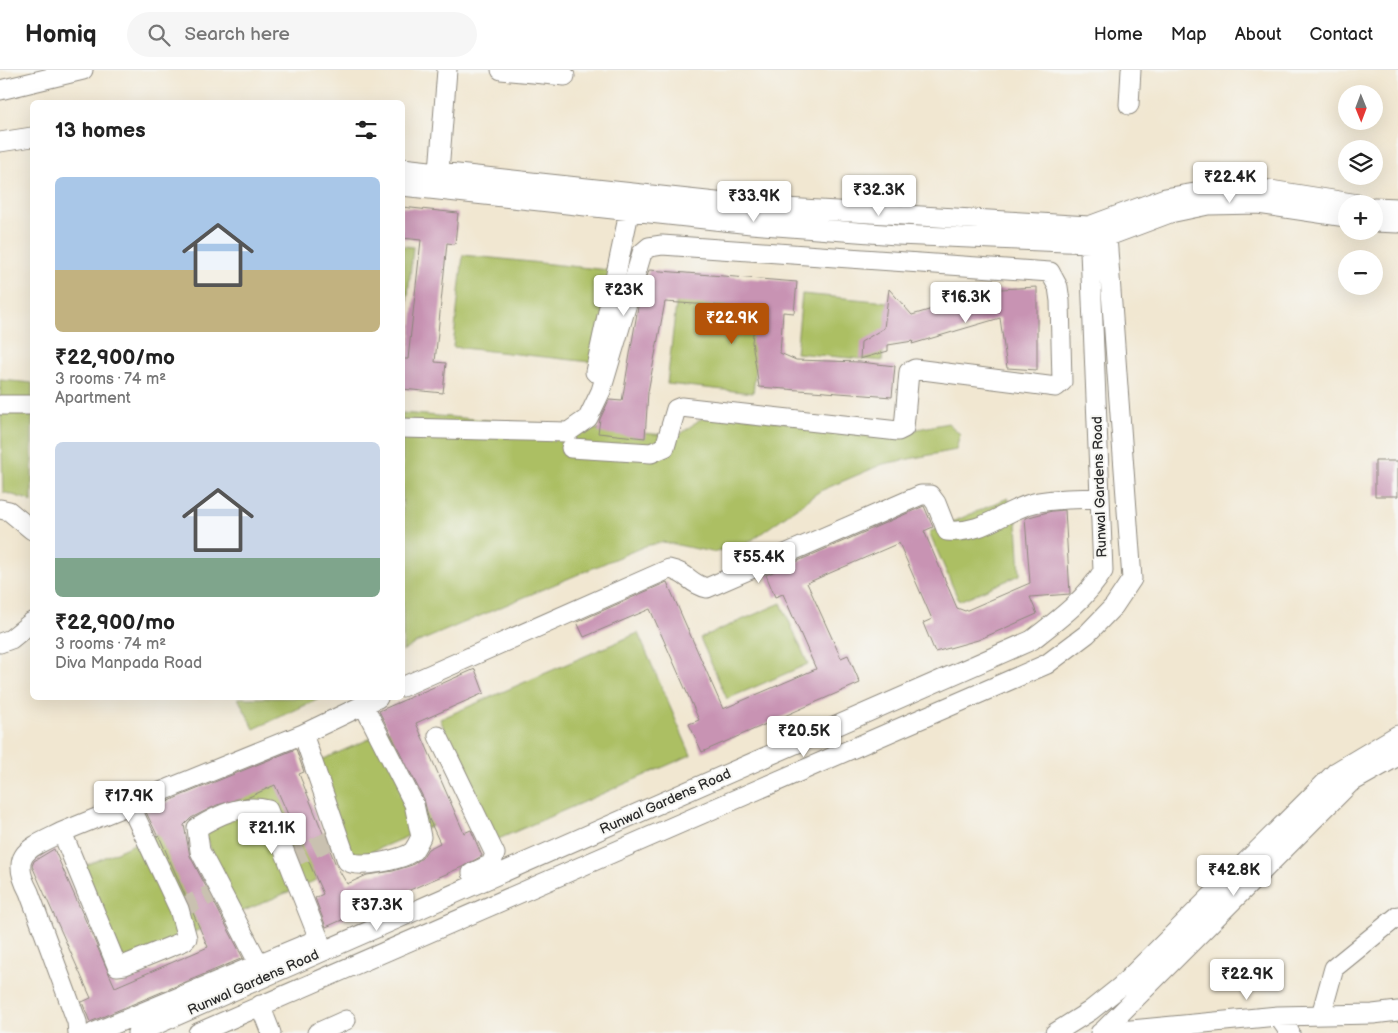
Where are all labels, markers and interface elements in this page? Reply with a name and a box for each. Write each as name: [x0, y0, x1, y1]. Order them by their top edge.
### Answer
search box: [127, 12, 477, 57]
text: Homiq: [25, 20, 97, 49]
icon: search: [145, 21, 173, 49]
text: Search here: [185, 23, 290, 46]
text: Home: [1094, 24, 1143, 45]
text: Map: [1171, 24, 1207, 45]
text: About: [1235, 24, 1282, 45]
text: Contact: [1310, 24, 1373, 45]
north arrow: [1338, 85, 1382, 130]
map controls: [1338, 85, 1383, 295]
icon: filters: [352, 116, 380, 144]
text: 13 homes: [55, 118, 146, 143]
button: layers: [1338, 140, 1383, 185]
pin: ₹22.4K: [1189, 162, 1271, 204]
text: ₹22.4K: [1204, 168, 1256, 187]
pin: ₹32.3K: [838, 174, 920, 217]
pin: ₹33.9K: [713, 180, 795, 223]
text: ₹32.3K: [853, 181, 905, 200]
text: ₹33.9K: [728, 187, 780, 206]
button: +: [1338, 195, 1383, 240]
icon: home: [173, 210, 263, 300]
button: −: [1338, 250, 1383, 295]
pin: ₹23K: [594, 274, 654, 317]
text: ₹23K: [605, 281, 643, 300]
pin: ₹16.3K: [925, 282, 1007, 324]
text: ₹16.3K: [941, 288, 991, 307]
pin: ₹22.9K: [691, 302, 773, 345]
text: ₹22.9K: [706, 309, 758, 328]
text: ₹22,900/mo: [55, 345, 175, 370]
text: 3 rooms · 74 m²: [55, 370, 166, 389]
text: Apartment: [55, 389, 131, 408]
street label: Runwal Gardens Road: [1089, 416, 1110, 558]
icon: home: [173, 475, 263, 565]
pin: ₹55.4K: [718, 542, 800, 584]
text: ₹55.4K: [733, 548, 785, 567]
text: ₹22,900/mo: [55, 610, 175, 635]
text: 3 rooms · 74 m²: [55, 635, 166, 654]
text: Diva Manpada Road: [55, 654, 202, 673]
pin: ₹20.5K: [763, 716, 845, 758]
text: ₹20.5K: [778, 722, 830, 741]
street label: Runwal Gardens Road: [597, 765, 733, 838]
pin: ₹17.9K: [88, 780, 170, 823]
text: ₹17.9K: [105, 787, 153, 806]
pin: ₹21.1K: [231, 812, 313, 855]
text: ₹21.1K: [249, 819, 295, 838]
pin: ₹42.8K: [1193, 854, 1275, 897]
text: ₹42.8K: [1208, 861, 1260, 880]
pin: ₹37.3K: [336, 890, 418, 932]
text: ₹37.3K: [351, 896, 403, 915]
street label: Runwal Gardens Road: [185, 946, 321, 1019]
pin: ₹22.9K: [1206, 958, 1288, 1001]
text: ₹22.9K: [1221, 965, 1273, 984]

